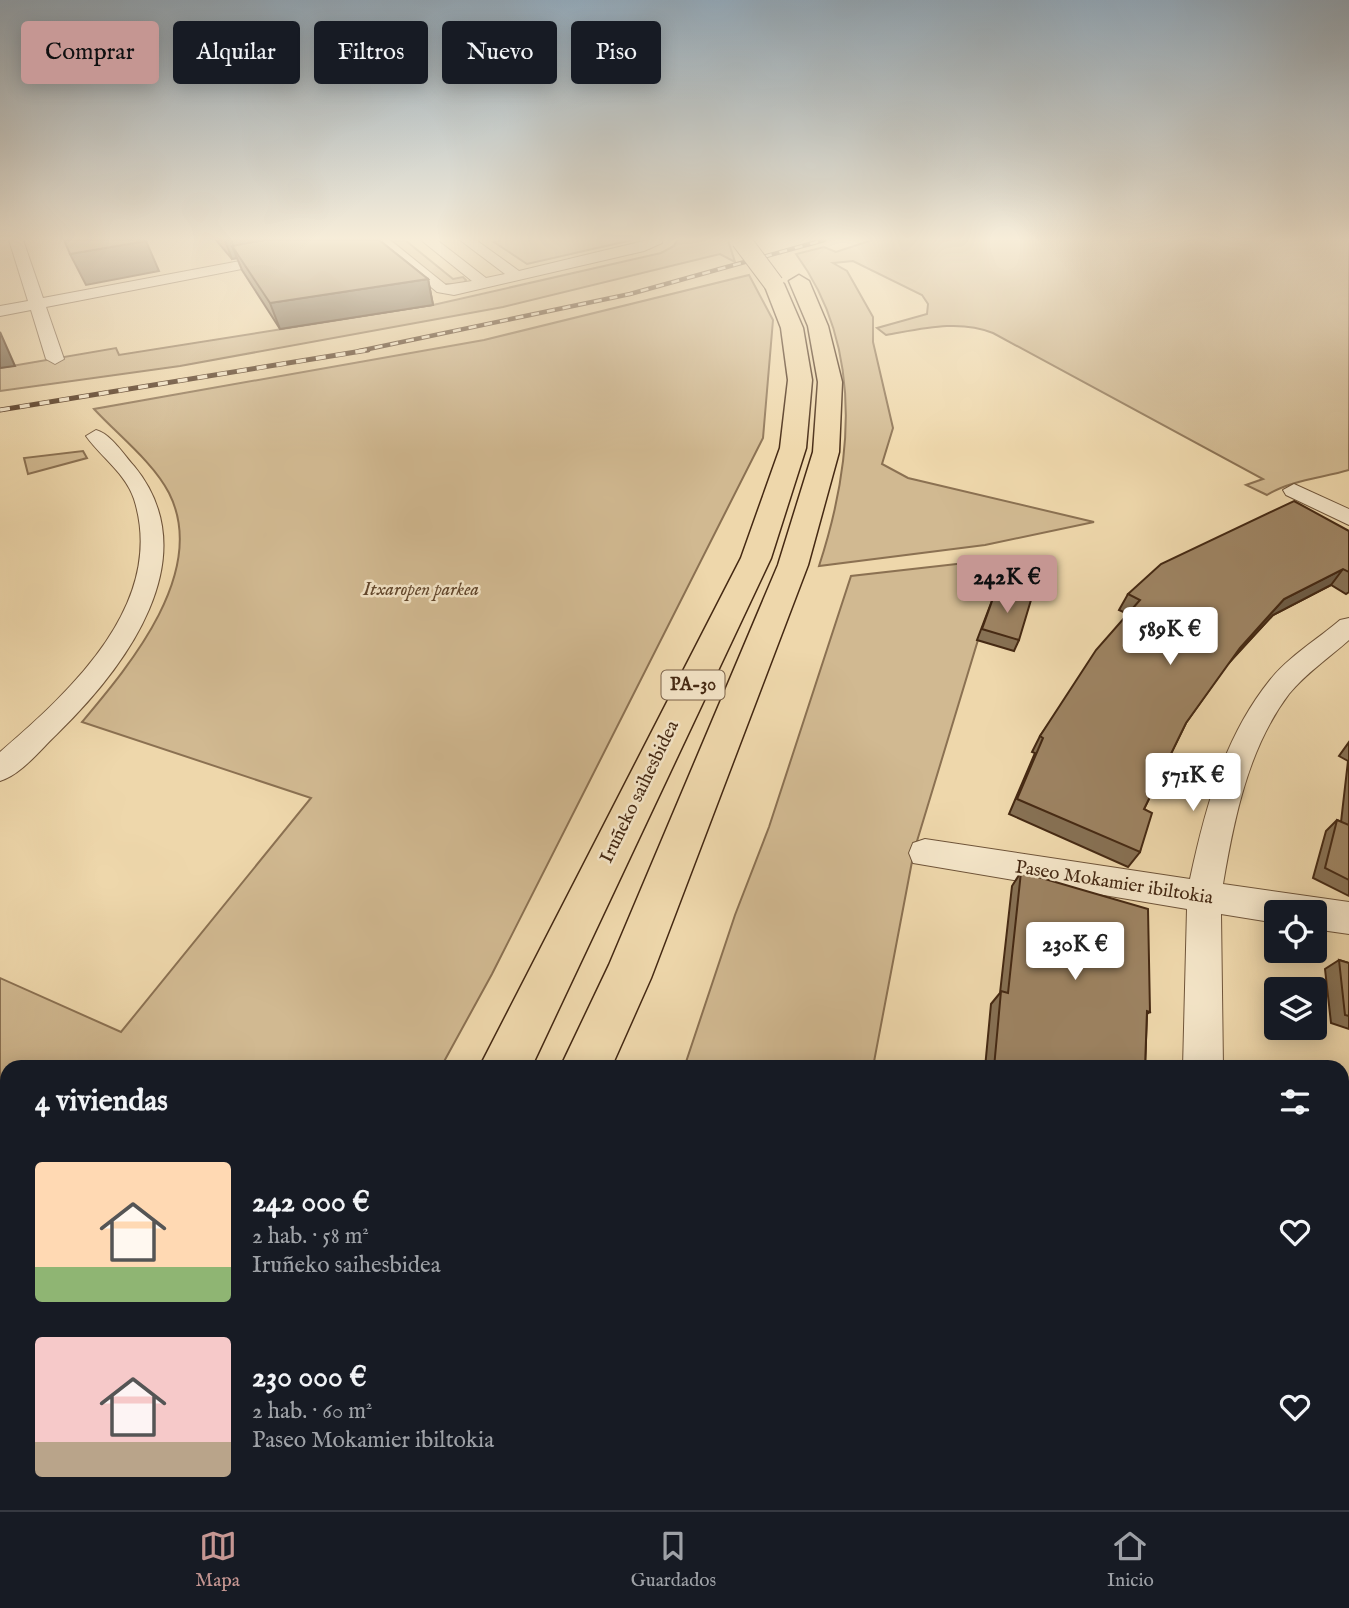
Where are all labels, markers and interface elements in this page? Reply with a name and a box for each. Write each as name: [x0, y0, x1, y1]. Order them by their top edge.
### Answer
chip: Comprar: [21, 21, 159, 84]
chip: Alquilar: [173, 21, 300, 84]
chip: Filtros: [314, 21, 428, 84]
chip: Nuevo: [442, 21, 557, 84]
chip: Piso: [571, 21, 661, 84]
pin: 242K €: [950, 556, 1064, 615]
text: 242K €: [973, 563, 1041, 592]
park label: Itxaropen parkea: [362, 578, 479, 602]
pin: 589K €: [1113, 608, 1227, 667]
text: 589K €: [1139, 615, 1201, 644]
road number: PA-30: [662, 670, 724, 700]
street label: Iruñeko saihesbidea: [595, 716, 685, 867]
pin: 571K €: [1136, 754, 1250, 813]
text: 571K €: [1162, 761, 1224, 790]
street label: Paseo Mokamier ibiltokia: [1013, 855, 1215, 911]
map controls: [1264, 900, 1327, 1040]
button: locate: [1264, 900, 1327, 963]
pin: 230K €: [1018, 922, 1132, 982]
text: 230K €: [1042, 930, 1108, 959]
button: layers: [1264, 977, 1327, 1040]
text: 4 viviendas: [35, 1083, 168, 1121]
icon: filters: [1276, 1083, 1314, 1121]
text: 242 000 €: [252, 1184, 370, 1222]
icon: home: [91, 1190, 175, 1274]
icon: heart: [1276, 1213, 1314, 1251]
text: 2 hab. · 58 m²: [252, 1222, 369, 1251]
text: Iruñeko saihesbidea: [252, 1251, 441, 1280]
text: 230 000 €: [252, 1359, 367, 1397]
icon: home: [91, 1365, 175, 1449]
icon: heart: [1276, 1388, 1314, 1426]
text: 2 hab. · 60 m²: [252, 1397, 373, 1426]
text: Paseo Mokamier ibiltokia: [252, 1426, 494, 1455]
tab: Mapa: [195, 1527, 240, 1593]
tab: Guardados: [631, 1527, 716, 1593]
tab: Inicio: [1107, 1527, 1154, 1593]

